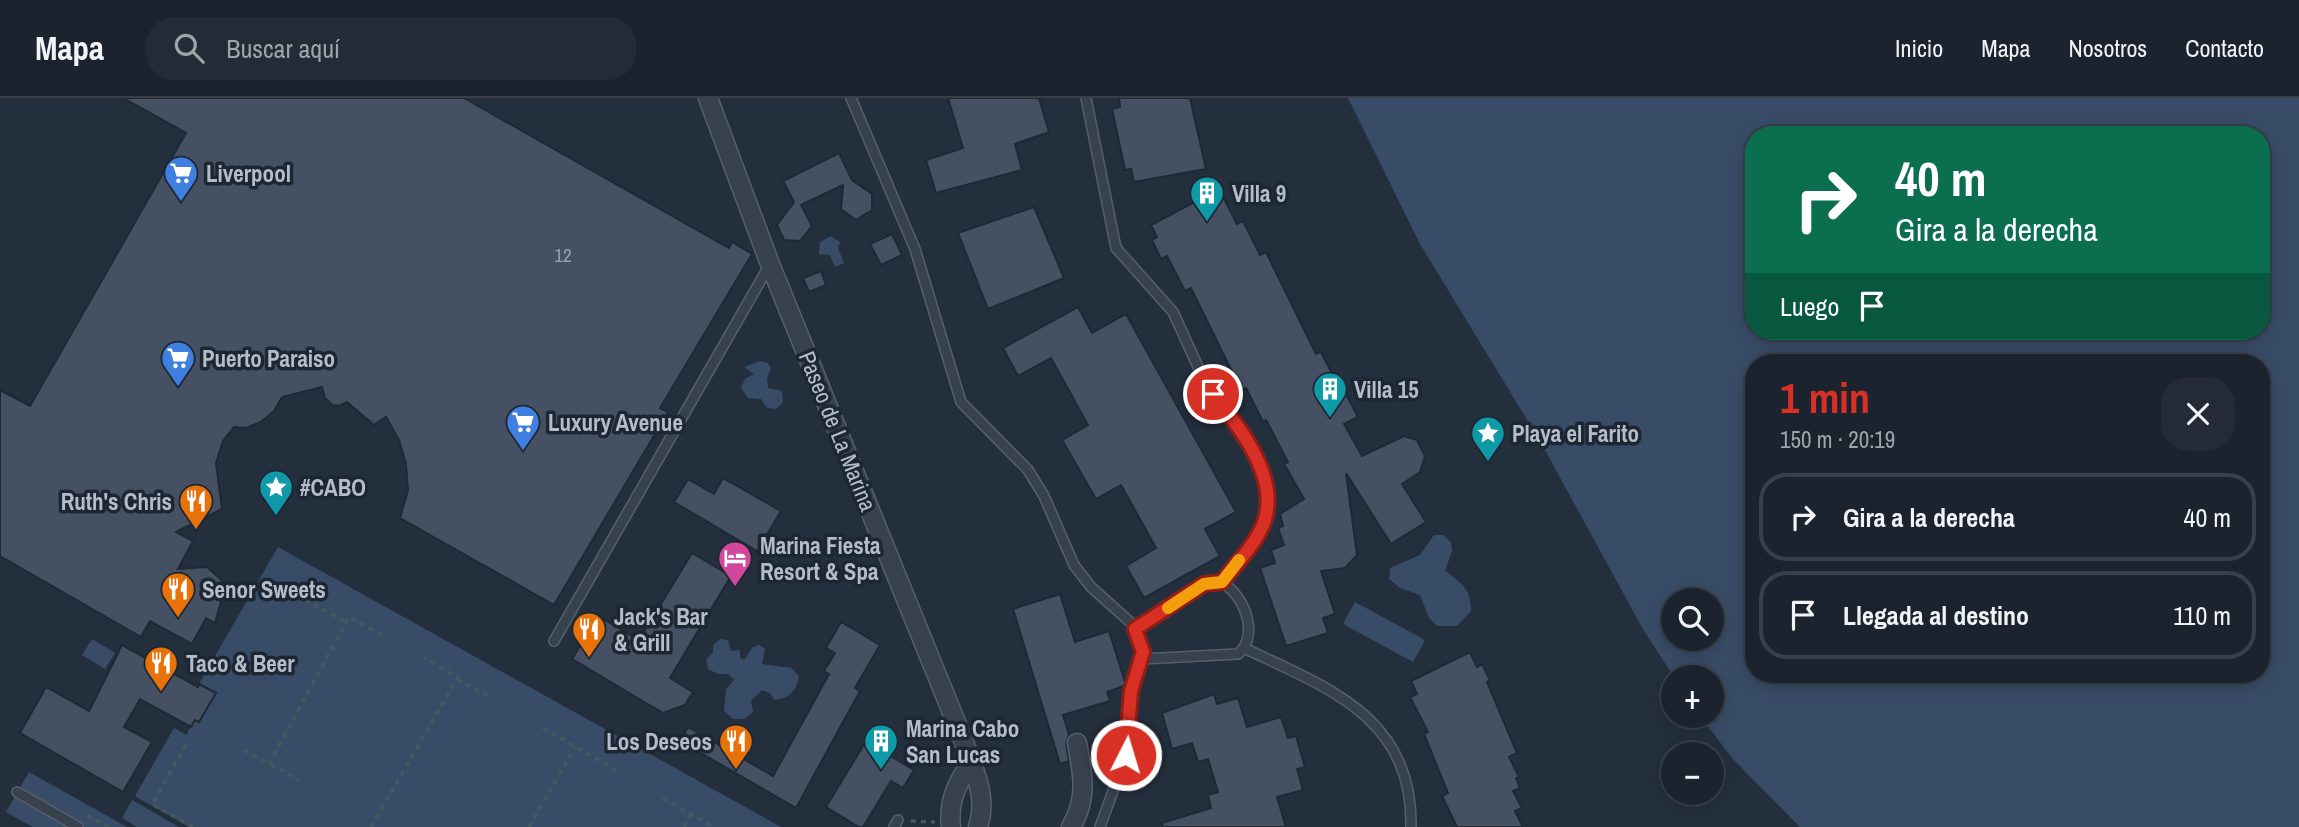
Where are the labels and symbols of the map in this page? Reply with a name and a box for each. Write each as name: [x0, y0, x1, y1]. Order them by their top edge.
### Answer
supermarket icon: Liverpool: [162, 154, 200, 203]
place label: Liverpool: [206, 158, 291, 189]
building icon: Villa 9: [1188, 174, 1226, 223]
place label: Villa 9: [1232, 178, 1286, 209]
house number: 12: [554, 242, 572, 268]
supermarket icon: Puerto Paraiso: [159, 339, 197, 388]
place label: Puerto Paraiso: [202, 343, 335, 374]
street label: Paseo de La Marina: [792, 346, 884, 516]
pin: [1183, 364, 1243, 424]
building icon: Villa 15: [1311, 370, 1349, 419]
place label: Villa 15: [1354, 374, 1419, 405]
supermarket icon: Luxury Avenue: [504, 403, 542, 452]
place label: Luxury Avenue: [548, 407, 683, 438]
place icon: Playa el Farito: [1469, 414, 1507, 463]
place label: Playa el Farito: [1512, 418, 1639, 449]
place icon: #CABO: [257, 468, 295, 517]
place label: #CABO: [300, 472, 366, 503]
restaurant icon: Ruth's Chris: [177, 482, 215, 531]
place label: Ruth's Chris: [61, 486, 172, 517]
place label: Marina Fiesta Resort & Spa: [760, 530, 881, 587]
hotel icon: Marina Fiesta Resort & Spa: [716, 539, 754, 588]
restaurant icon: Senor Sweets: [159, 570, 197, 619]
place label: Senor Sweets: [202, 574, 326, 605]
place label: Jack's Bar & Grill: [614, 601, 708, 658]
restaurant icon: Jack's Bar & Grill: [570, 610, 608, 659]
restaurant icon: Taco & Beer: [142, 644, 180, 693]
place label: Taco & Beer: [186, 648, 295, 679]
place label: Marina Cabo San Lucas: [906, 713, 1019, 770]
position arrow: [1089, 718, 1163, 792]
restaurant icon: Los Deseos: [717, 722, 755, 771]
building icon: Marina Cabo San Lucas: [862, 722, 900, 771]
place label: Los Deseos: [606, 726, 712, 757]

